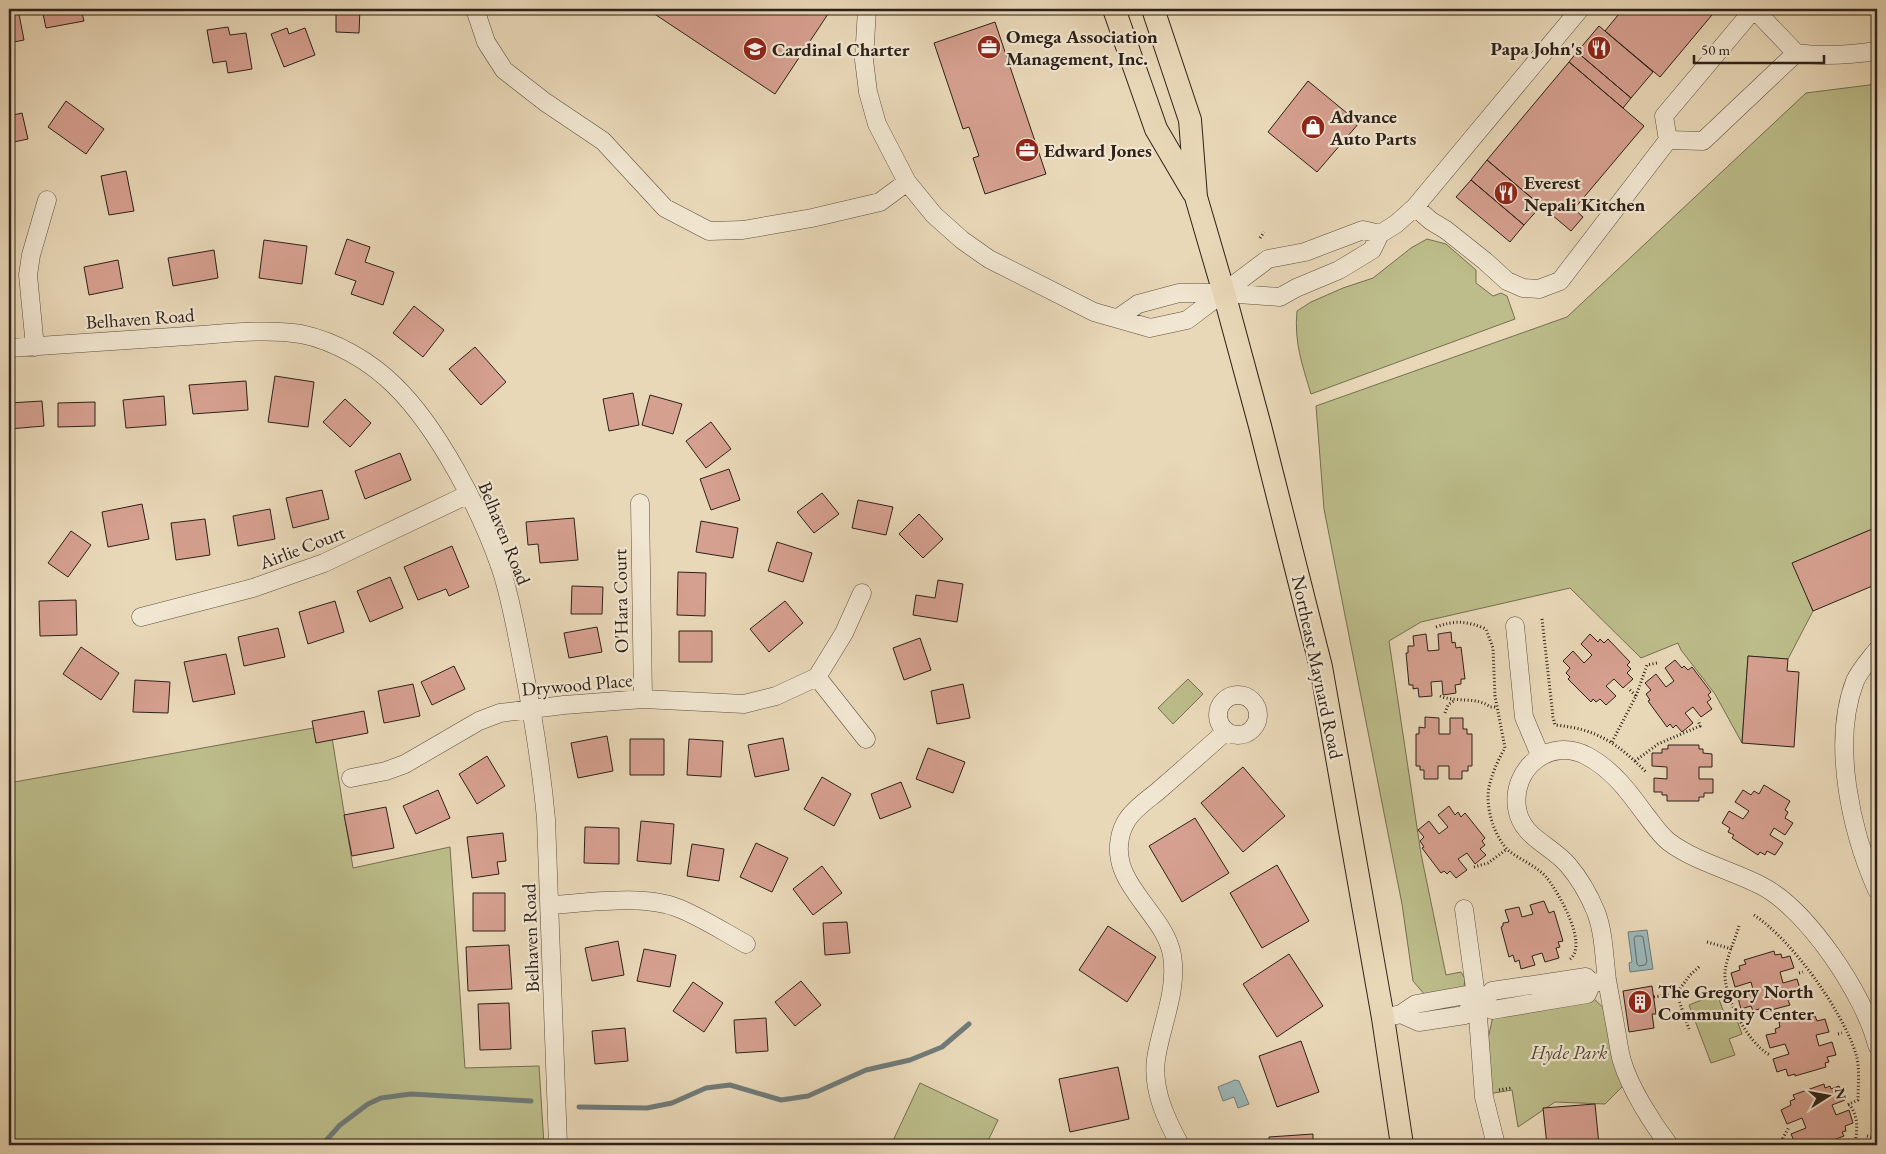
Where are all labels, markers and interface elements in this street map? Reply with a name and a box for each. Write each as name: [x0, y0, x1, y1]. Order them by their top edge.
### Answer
place label: Omega Association Management, Inc.: [1006, 24, 1158, 71]
scale bar: [1694, 32, 1824, 64]
office icon: Omega Association Management, Inc.: [976, 34, 1002, 60]
restaurant icon: Papa John's: [1586, 35, 1612, 61]
school or university icon: Cardinal Charter: [742, 36, 768, 62]
place label: Papa John's: [1491, 36, 1582, 61]
place label: Cardinal Charter: [772, 37, 910, 62]
text: 50 m: [1701, 40, 1730, 59]
place label: Advance Auto Parts: [1329, 104, 1416, 151]
shop icon: Advance Auto Parts: [1300, 114, 1326, 140]
office icon: Edward Jones: [1014, 137, 1040, 163]
place label: Edward Jones: [1044, 138, 1152, 163]
place label: Everest Nepali Kitchen: [1524, 170, 1645, 217]
restaurant icon: Everest Nepali Kitchen: [1493, 180, 1519, 206]
street label: Belhaven Road: [85, 302, 196, 335]
street label: Belhaven Road: [473, 478, 537, 589]
street label: Airlie Court: [255, 520, 349, 576]
street label: O'Hara Court: [607, 549, 634, 653]
street label: Northeast Maynard Road: [1286, 573, 1349, 762]
street label: Drywood Place: [521, 667, 633, 702]
street label: Belhaven Road: [516, 883, 545, 993]
place label: The Gregory North Community Center: [1658, 979, 1814, 1026]
building icon: The Gregory North Community Center: [1627, 989, 1653, 1015]
park label: Hyde Park: [1530, 1040, 1608, 1065]
north arrow: [1804, 1072, 1854, 1122]
text: N: [1831, 1086, 1851, 1101]

